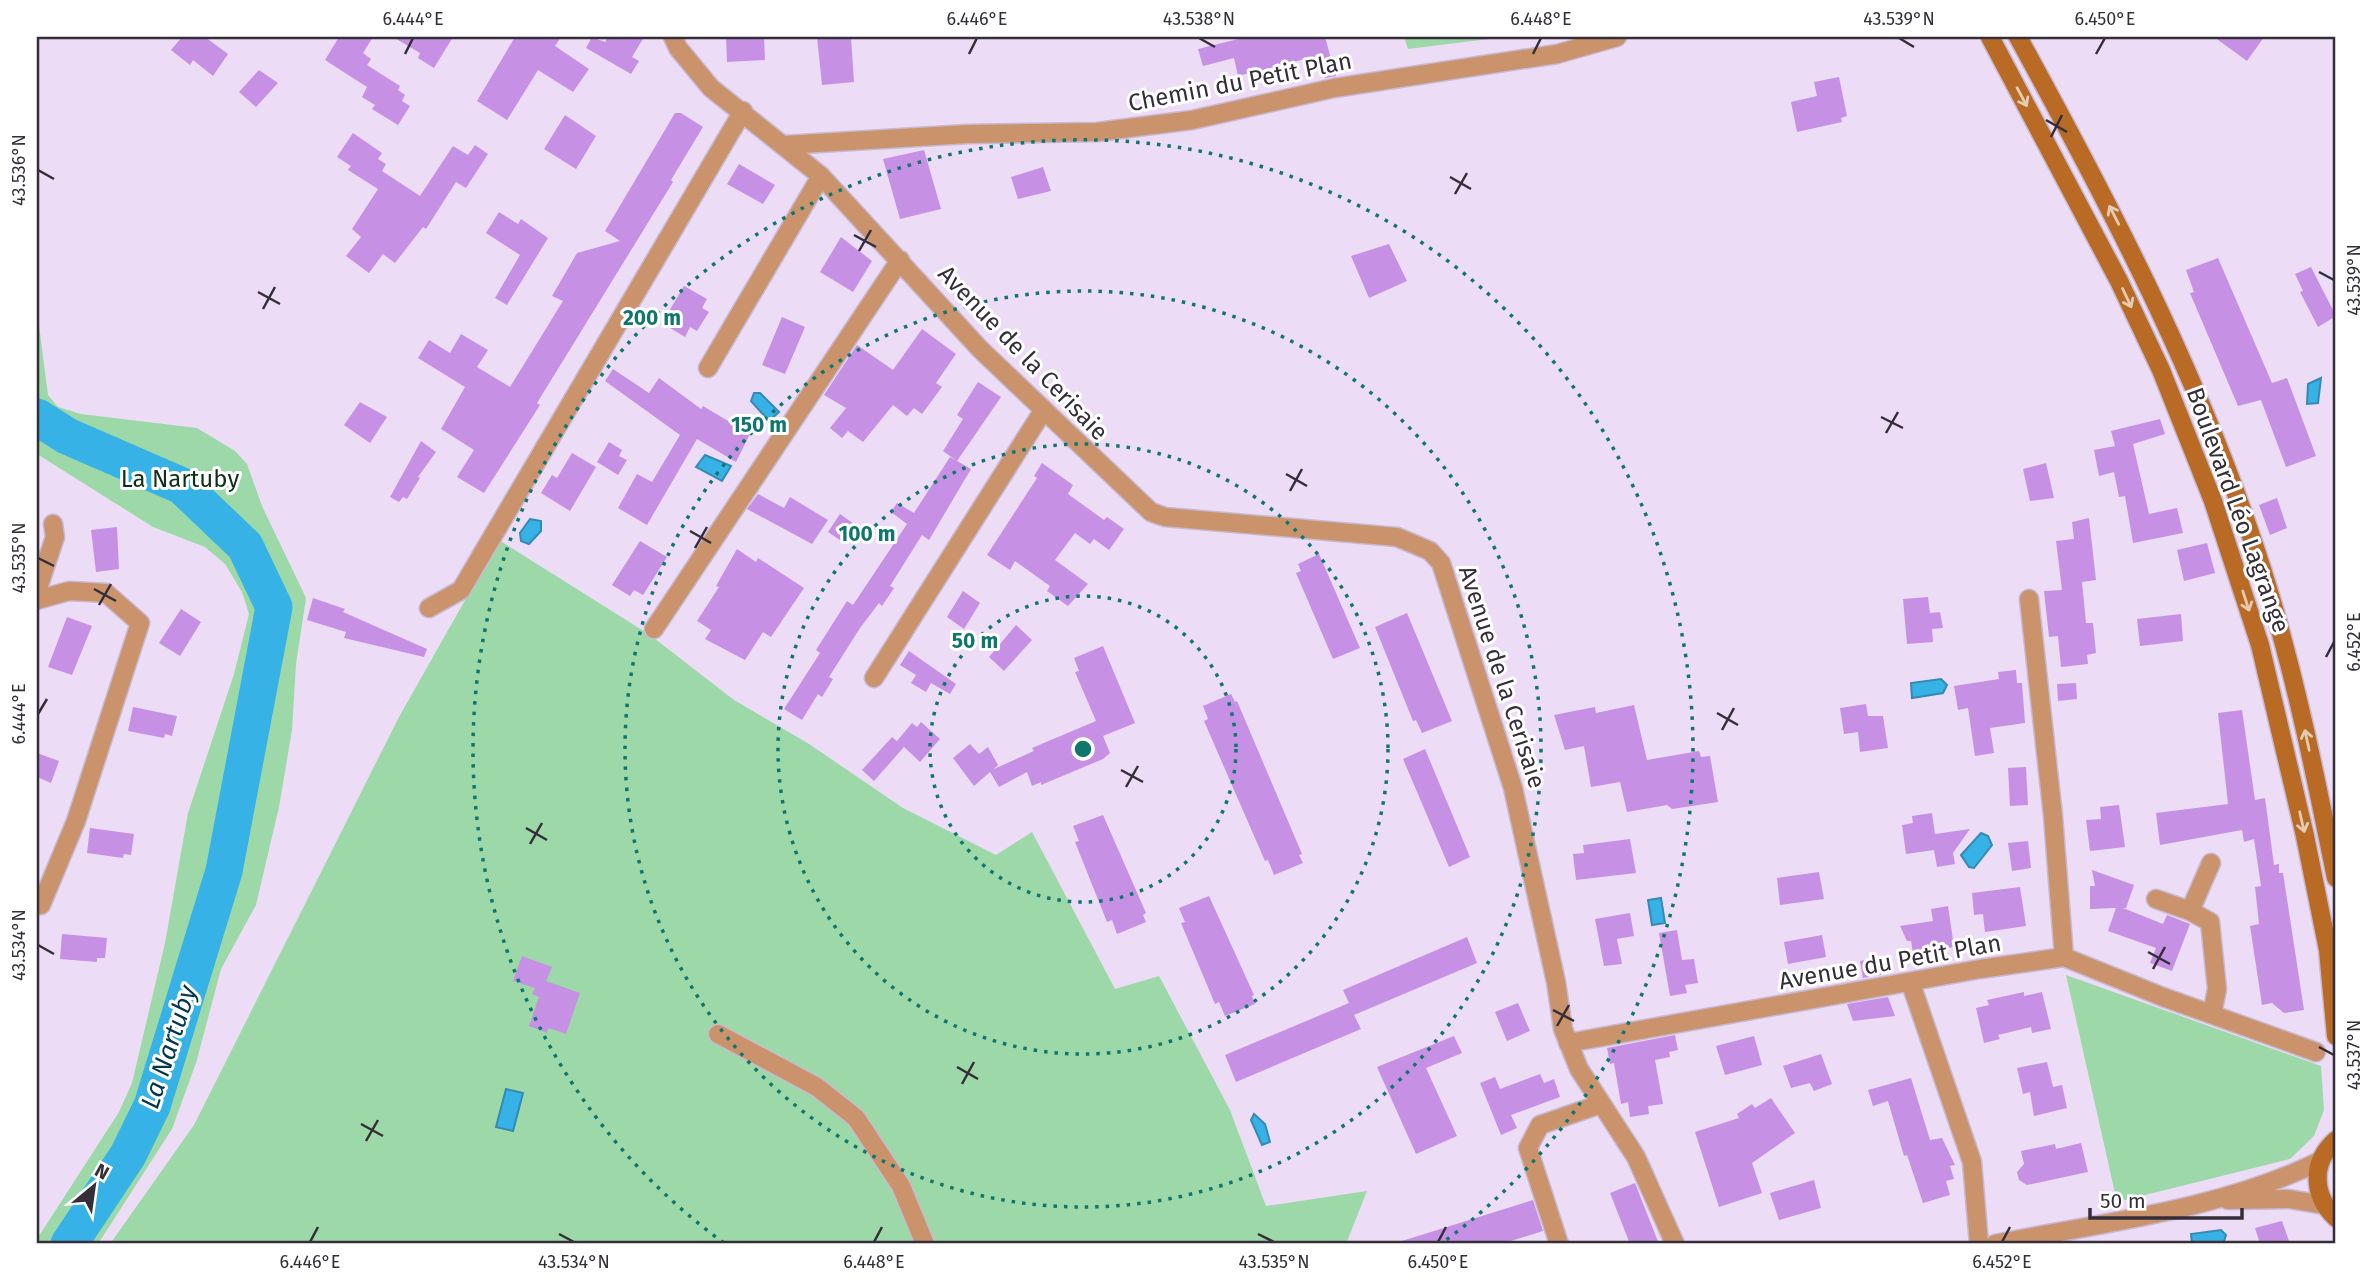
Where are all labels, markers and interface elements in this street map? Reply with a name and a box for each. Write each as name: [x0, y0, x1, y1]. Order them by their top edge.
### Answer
text: 6.444°E: [382, 8, 444, 30]
text: 6.446°E: [947, 8, 1007, 30]
text: 43.538°N: [1163, 8, 1235, 30]
text: 6.448°E: [1510, 8, 1572, 30]
text: 43.539°N: [1863, 8, 1935, 30]
text: 6.450°E: [2075, 8, 2135, 30]
street label: Chemin du Petit Plan: [1126, 47, 1354, 117]
one-way arrow: [2016, 86, 2029, 107]
text: 43.536°N: [8, 134, 30, 206]
one-way arrow: [2106, 205, 2120, 226]
text: 43.539°N: [2343, 244, 2365, 316]
street label: Avenue de la Cerisaie: [932, 260, 1114, 446]
one-way arrow: [2121, 287, 2134, 309]
text: 200 m: [623, 305, 681, 331]
street label: Boulevard Léo Lagrange: [2181, 384, 2295, 636]
text: 150 m: [731, 412, 787, 438]
park label: La Nartuby: [121, 465, 239, 493]
text: 100 m: [838, 521, 896, 547]
text: 43.535°N: [8, 522, 30, 594]
street label: Avenue de la Cerisaie: [1453, 562, 1551, 792]
one-way arrow: [2241, 590, 2253, 612]
text: 6.452°E: [2343, 612, 2365, 672]
text: 50 m: [952, 628, 998, 654]
text: 6.444°E: [8, 683, 30, 745]
one-way arrow: [2299, 729, 2313, 752]
centre of rings: [1071, 737, 1095, 761]
one-way arrow: [2295, 810, 2309, 833]
text: 43.534°N: [8, 909, 30, 981]
street label: Avenue du Petit Plan: [1777, 929, 2003, 995]
water label: La Nartuby: [135, 980, 204, 1113]
text: 43.537°N: [2343, 1020, 2365, 1090]
north arrow: [60, 1152, 130, 1222]
text: N: [91, 1158, 113, 1185]
scale bar: [2090, 1176, 2242, 1220]
text: 50 m: [2100, 1188, 2146, 1214]
text: 6.446°E: [280, 1251, 340, 1273]
text: 43.534°N: [538, 1251, 610, 1273]
text: 6.448°E: [843, 1251, 905, 1273]
text: 43.535°N: [1238, 1251, 1310, 1273]
text: 6.450°E: [1408, 1251, 1468, 1273]
text: 6.452°E: [1972, 1251, 2032, 1273]

